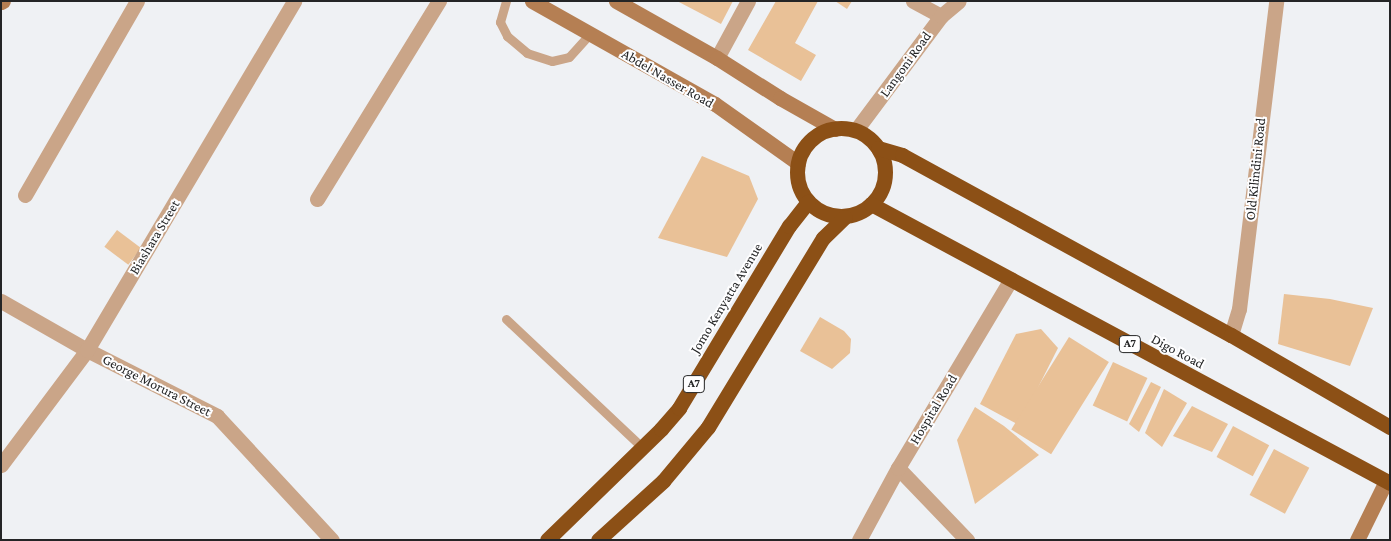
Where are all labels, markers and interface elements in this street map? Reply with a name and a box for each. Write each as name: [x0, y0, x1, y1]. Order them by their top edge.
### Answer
street label: Langoni Road: [876, 28, 934, 100]
street label: Abdel Nasser Road: [619, 45, 717, 111]
street label: Old Kilindini Road: [1241, 117, 1269, 221]
street label: Biashara Street: [125, 197, 183, 277]
street label: Jomo Kenyatta Avenue: [686, 240, 766, 356]
street label: Digo Road: [1149, 330, 1207, 372]
road number: A7: [1119, 334, 1141, 354]
street label: George Morura Street: [100, 350, 214, 420]
street label: Hospital Road: [906, 371, 960, 447]
road number: A7: [683, 374, 705, 394]

